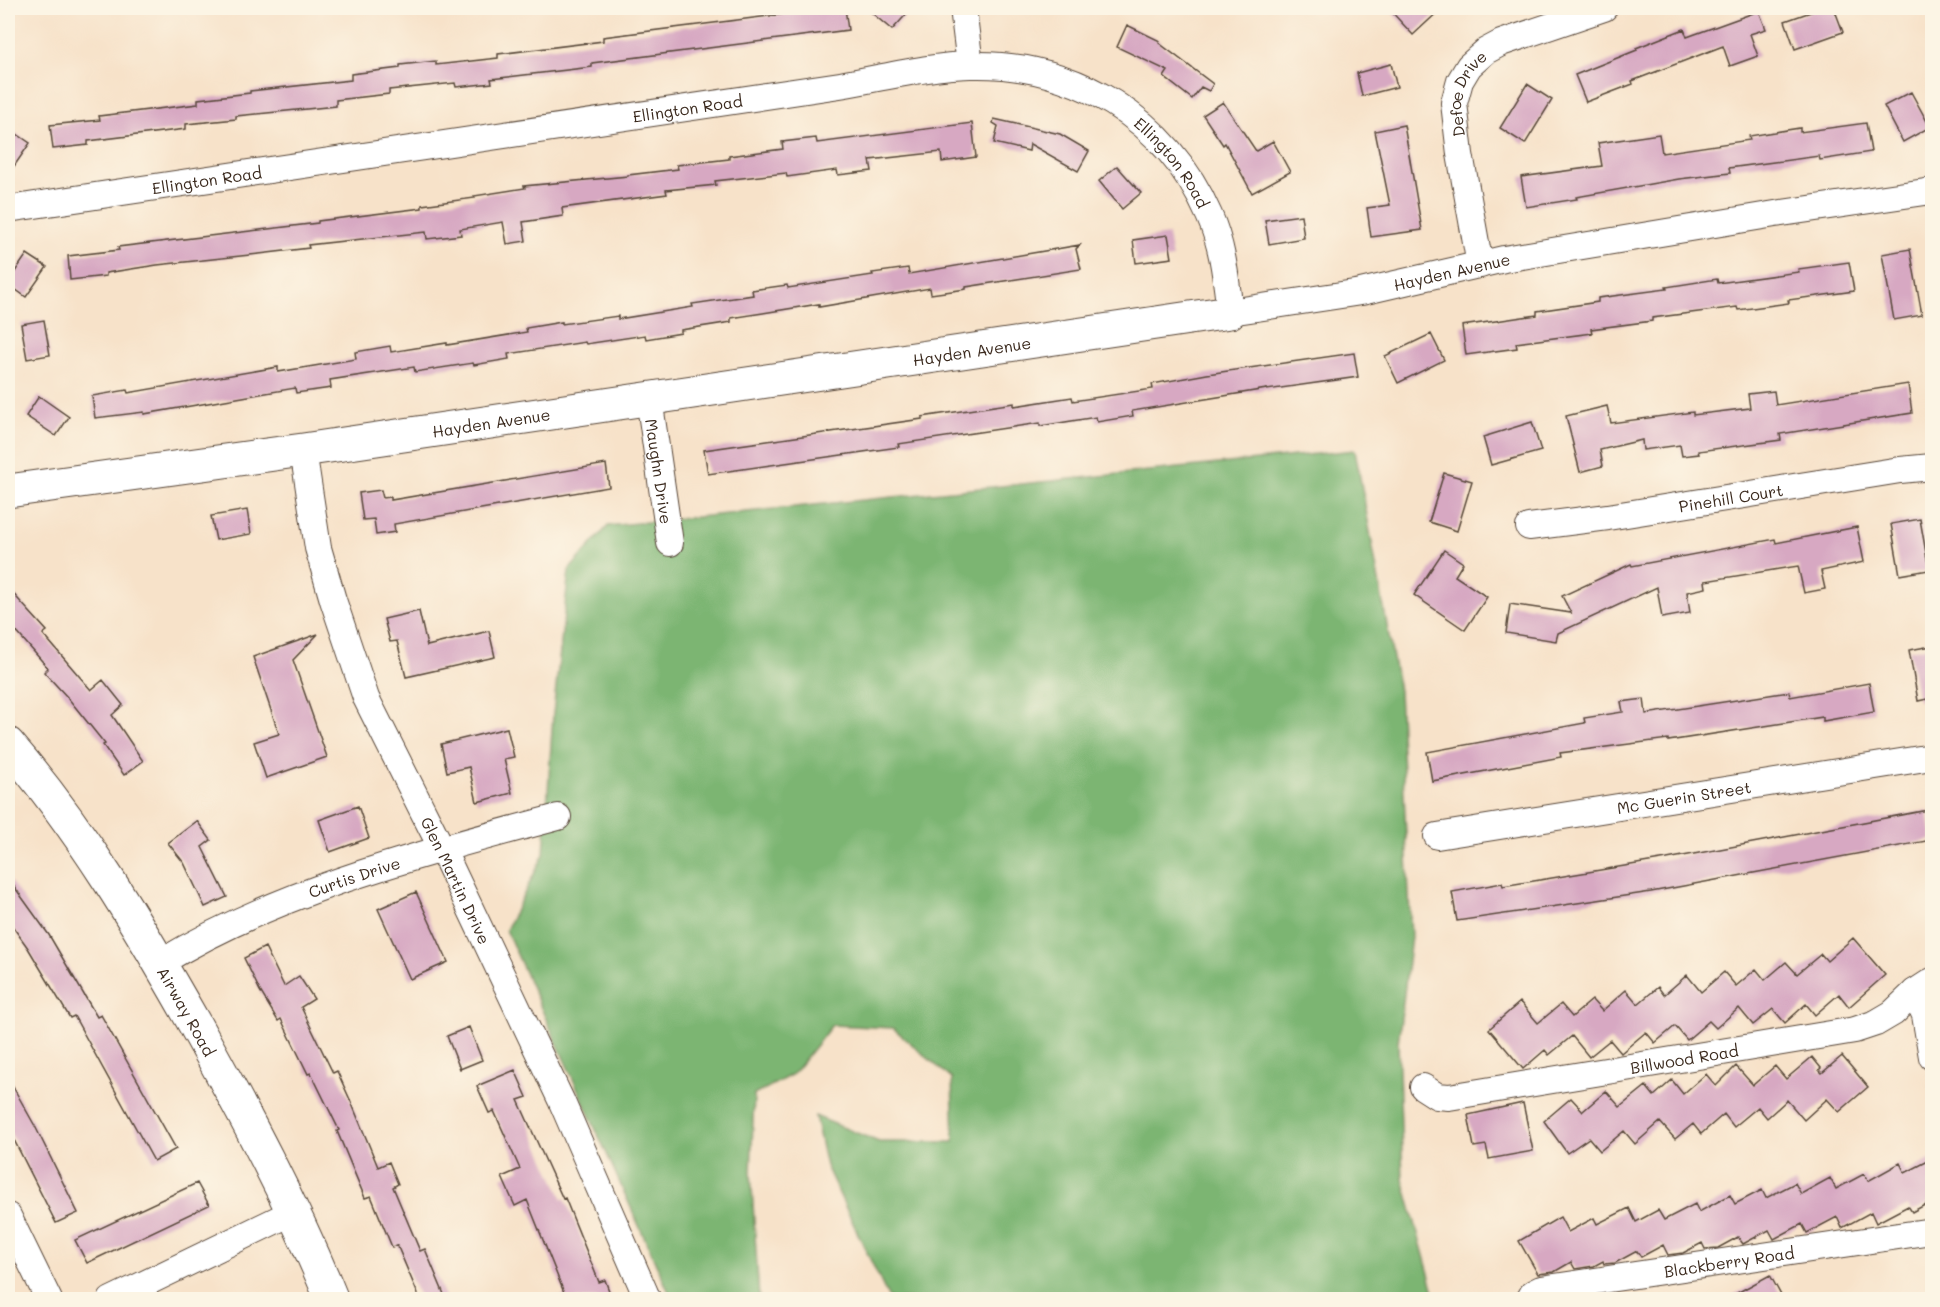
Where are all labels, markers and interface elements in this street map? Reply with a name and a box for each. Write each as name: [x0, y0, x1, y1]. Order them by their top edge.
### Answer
street label: Defoe Drive: [1443, 45, 1491, 138]
street label: Ellington Road: [631, 89, 744, 126]
street label: Ellington Road: [1130, 112, 1214, 211]
street label: Ellington Road: [150, 161, 263, 198]
street label: Hayden Avenue: [1391, 248, 1512, 295]
street label: Hayden Avenue: [911, 331, 1032, 370]
street label: Hayden Avenue: [431, 403, 552, 441]
street label: Maughn Drive: [642, 417, 678, 525]
street label: Pinehill Court: [1677, 478, 1784, 516]
street label: Mc Guerin Street: [1615, 776, 1753, 818]
street label: Glen Martin Drive: [417, 813, 496, 947]
street label: Curtis Drive: [305, 851, 402, 902]
street label: Airway Road: [153, 962, 221, 1060]
street label: Billwood Road: [1628, 1039, 1740, 1077]
street label: Blackberry Road: [1662, 1241, 1795, 1281]

